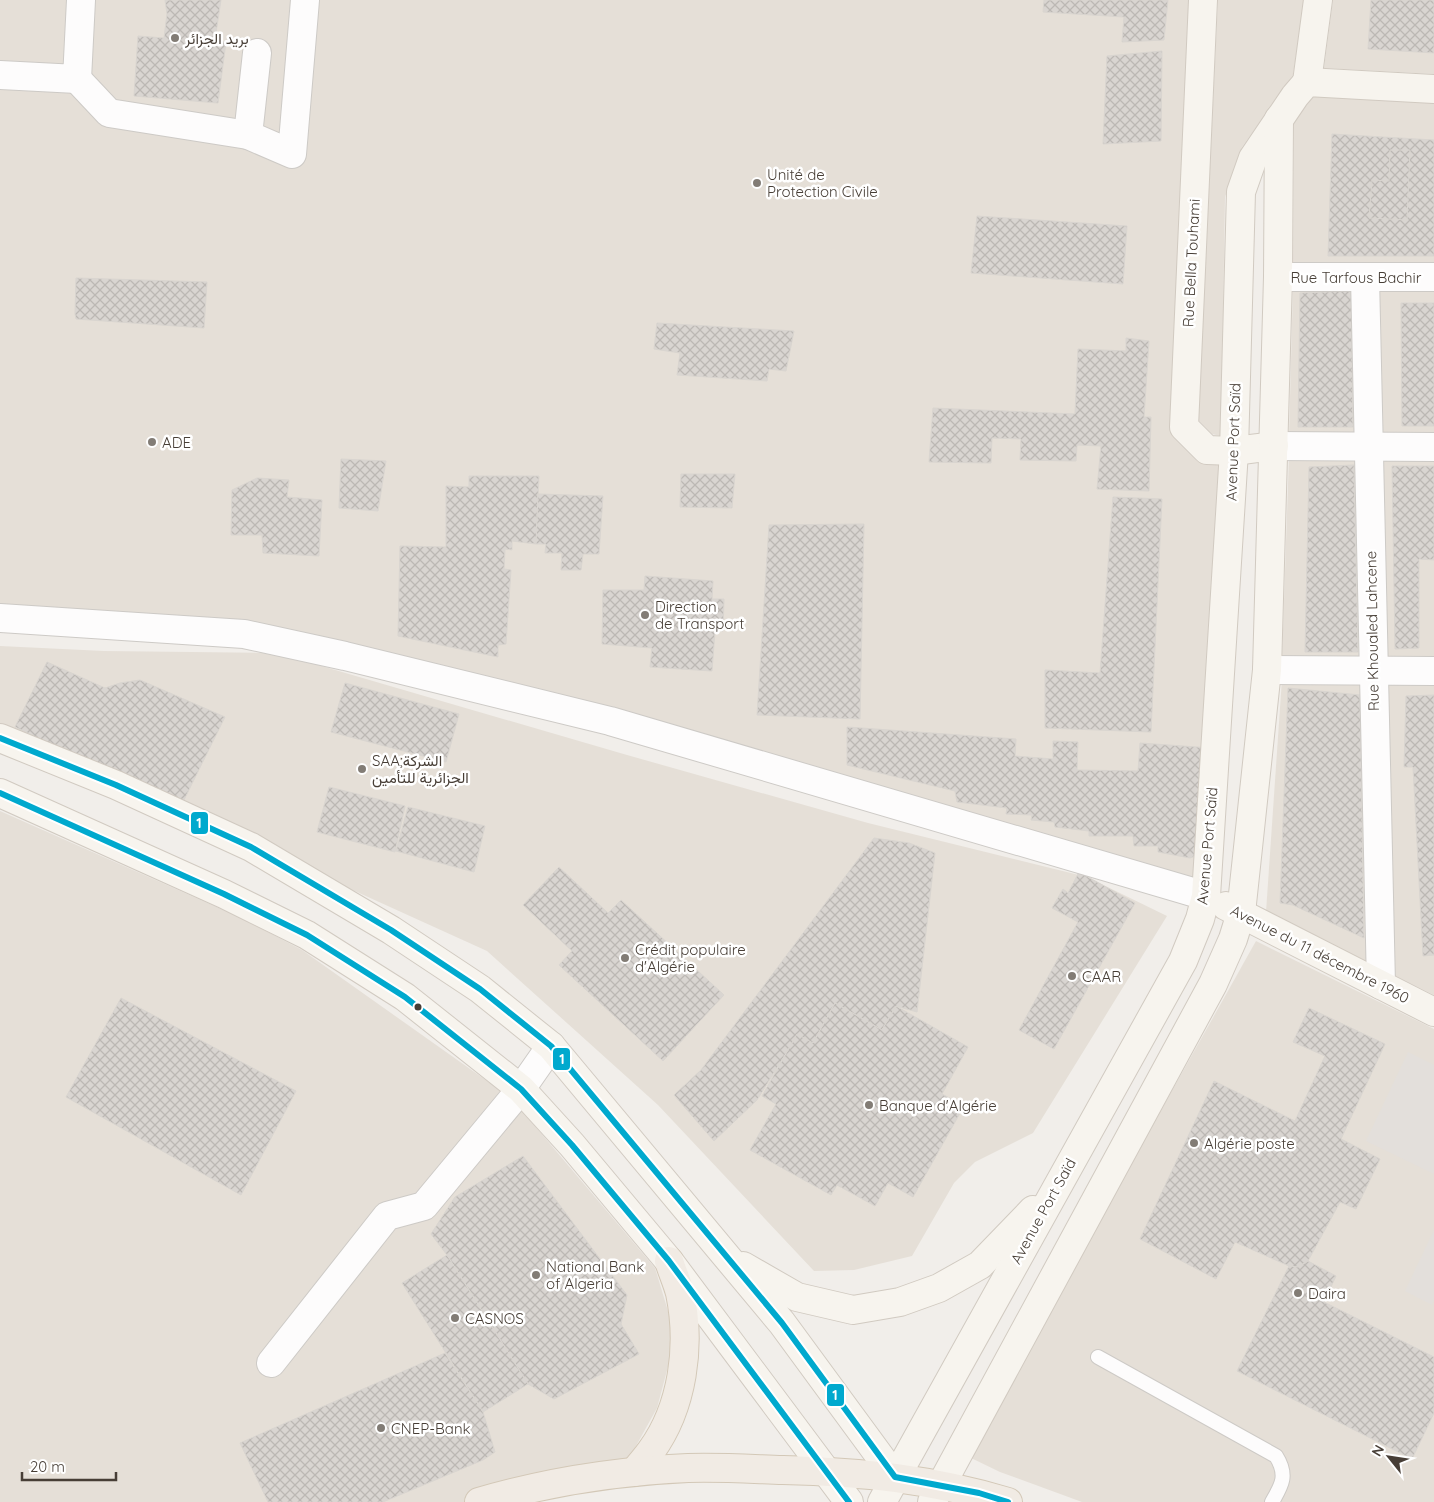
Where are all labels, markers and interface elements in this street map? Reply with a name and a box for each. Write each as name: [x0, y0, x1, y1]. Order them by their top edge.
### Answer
place label: بريد الجزائر: [184, 29, 249, 48]
marker: بريد الجزائر: [169, 32, 181, 44]
place label: Unité de Protection Civile: [767, 165, 878, 201]
marker: Unité de Protection Civile: [751, 177, 763, 189]
street label: Rue Bella Touhami: [1178, 198, 1204, 328]
street label: Rue Tarfous Bachir: [1290, 268, 1422, 287]
street label: Avenue Port Saïd: [1221, 383, 1245, 501]
place label: ADE: [162, 433, 191, 452]
marker: ADE: [146, 436, 158, 448]
street label: Rue Khoualed Lahcene: [1361, 551, 1383, 711]
place label: Direction de Transport: [655, 597, 744, 633]
marker: Direction de Transport: [639, 609, 651, 621]
place label: SAA;الشركة الجزائرية للتأمين: [372, 751, 469, 788]
marker: SAA;الشركة الجزائرية للتأمين: [356, 763, 368, 775]
street label: Avenue Port Saïd: [1192, 786, 1222, 906]
line badge: 1: [190, 811, 209, 835]
text: 1: [196, 814, 202, 832]
street label: Avenue du 11 décembre 1960: [1227, 901, 1413, 1007]
place label: Crédit populaire d'Algérie: [635, 940, 746, 976]
marker: Crédit populaire d'Algérie: [619, 952, 631, 964]
place label: CAAR: [1082, 967, 1121, 986]
marker: CAAR: [1066, 970, 1078, 982]
unlabelled marker: [413, 1002, 423, 1012]
line badge: 1: [552, 1047, 571, 1071]
text: 1: [559, 1050, 565, 1068]
place label: Banque d'Algérie: [879, 1096, 997, 1115]
marker: Banque d'Algérie: [863, 1099, 875, 1111]
place label: Algérie poste: [1204, 1134, 1295, 1153]
marker: Algérie poste: [1188, 1137, 1200, 1149]
street label: Avenue Port Saïd: [1006, 1155, 1080, 1267]
place label: National Bank of Algeria: [546, 1257, 644, 1293]
marker: National Bank of Algeria: [530, 1269, 542, 1281]
place label: Daira: [1308, 1284, 1346, 1303]
marker: Daira: [1292, 1287, 1304, 1299]
place label: CASNOS: [465, 1309, 524, 1328]
marker: CASNOS: [449, 1312, 461, 1324]
line badge: 1: [826, 1383, 845, 1407]
text: 1: [832, 1386, 838, 1404]
place label: CNEP-Bank: [391, 1419, 471, 1438]
marker: CNEP-Bank: [375, 1422, 387, 1434]
north arrow: [1364, 1432, 1414, 1482]
text: N: [1367, 1442, 1388, 1459]
scale bar: [22, 1450, 116, 1482]
text: 20 m: [30, 1457, 65, 1476]

